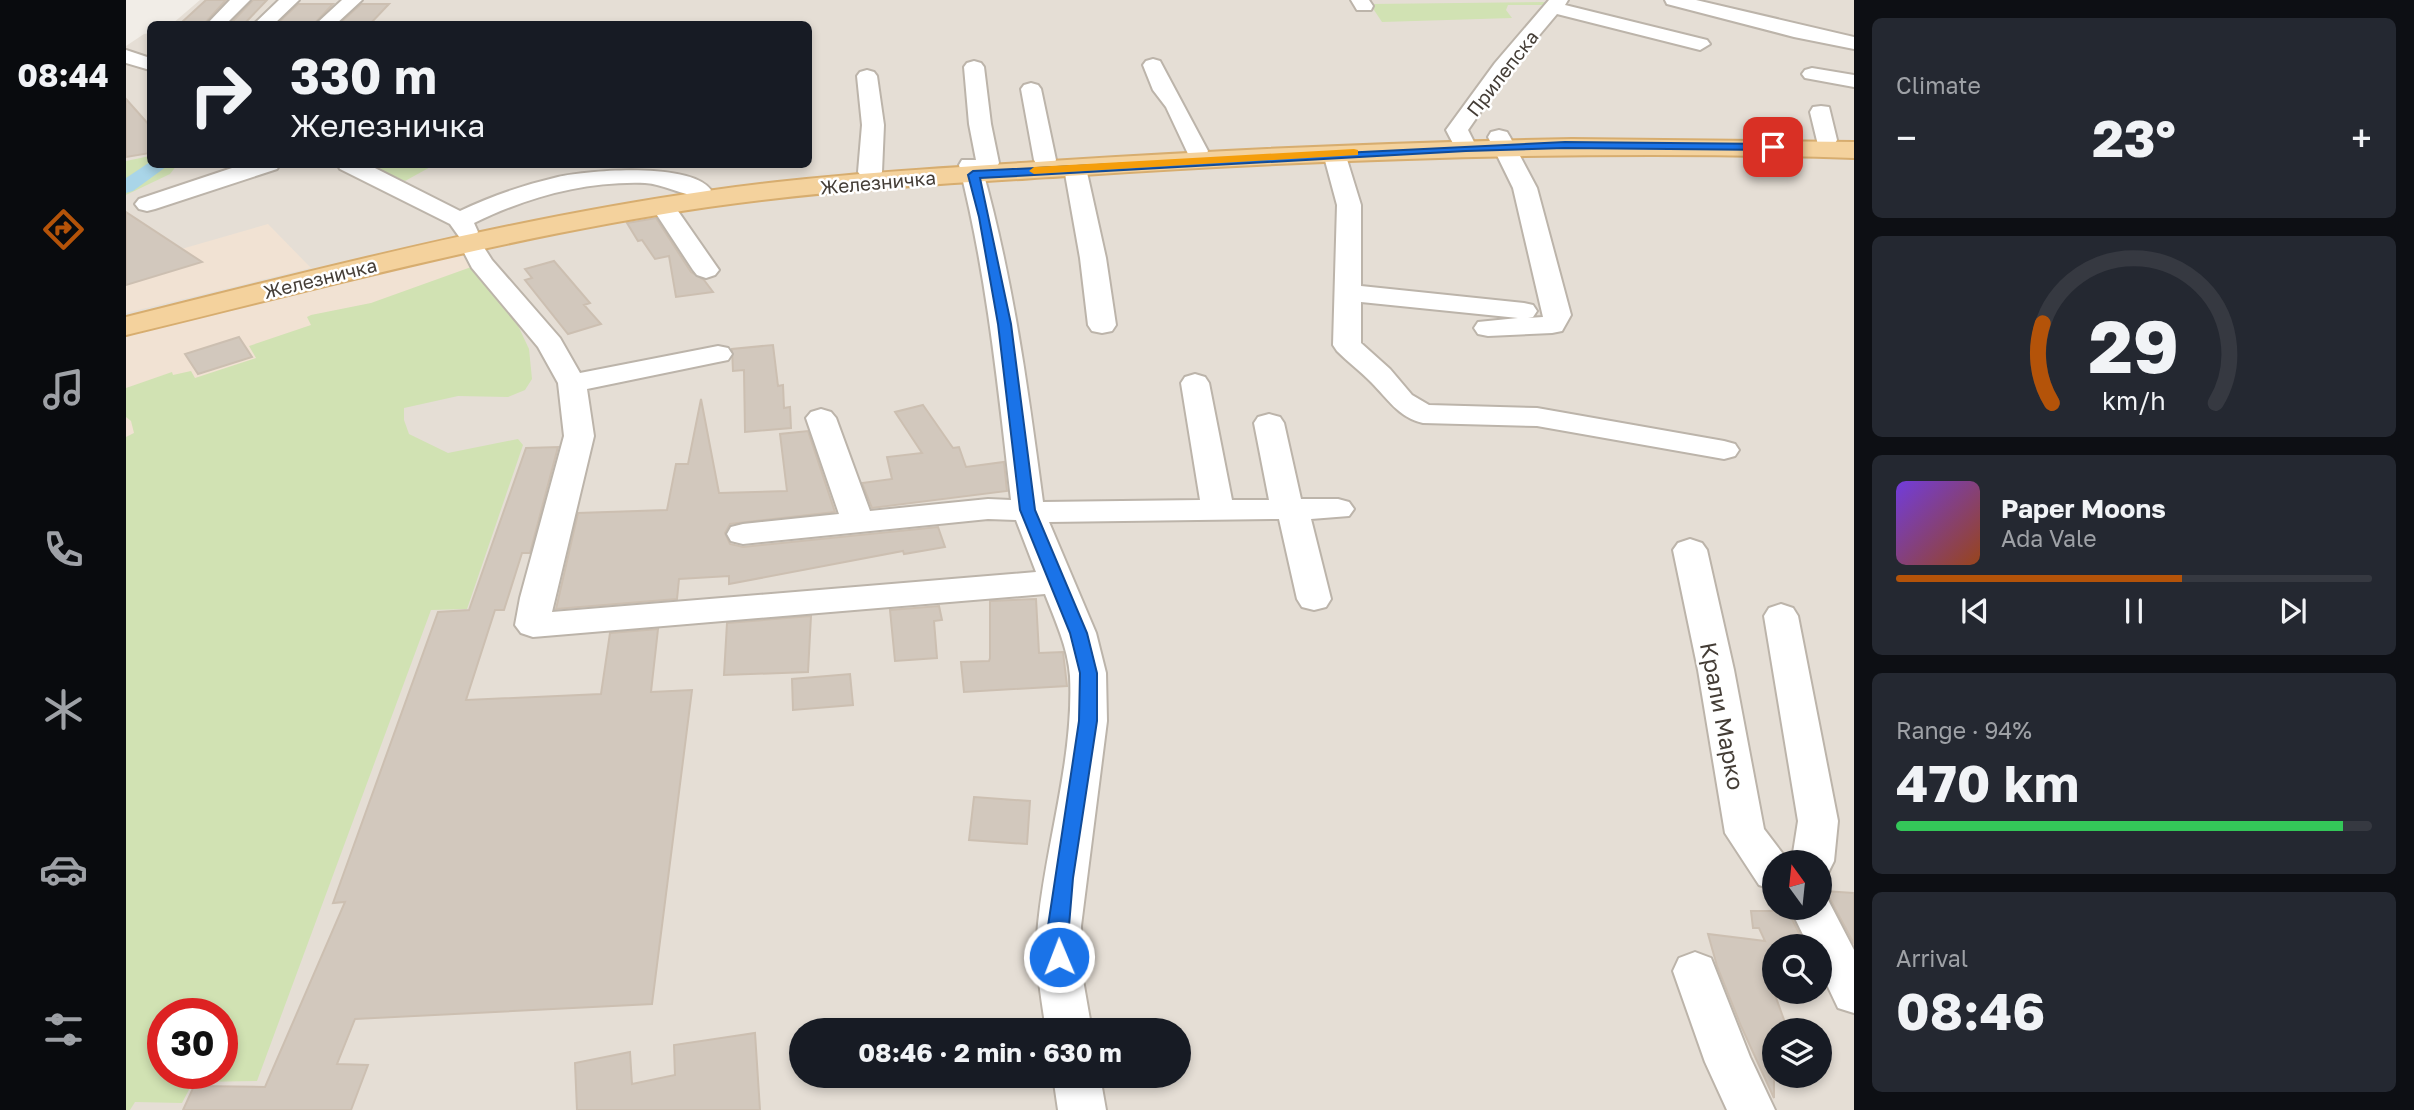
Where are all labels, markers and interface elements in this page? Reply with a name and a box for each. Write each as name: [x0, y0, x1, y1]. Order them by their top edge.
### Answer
street label: Прилепска: [1461, 25, 1543, 121]
text: 330 m: [290, 46, 437, 105]
icon: right: [175, 49, 266, 140]
text: 08:44: [17, 56, 109, 94]
text: Climate: [1896, 71, 1981, 99]
text: Железничка: [290, 106, 485, 144]
text: 23°: [2092, 106, 2176, 168]
text: −: [1896, 115, 1917, 160]
text: +: [2351, 115, 2372, 160]
pin: [1743, 117, 1803, 177]
icon: arrive: [1754, 128, 1792, 166]
street label: Железничка: [819, 165, 937, 199]
icon: directions: [39, 205, 88, 254]
street label: Железничка: [261, 253, 379, 303]
text: 29: [2089, 302, 2179, 389]
icon: music: [39, 365, 88, 414]
text: km/h: [2102, 384, 2166, 415]
text: Paper Moons: [2001, 493, 2166, 524]
text: Ada Vale: [2001, 524, 2097, 552]
icon: phone: [39, 525, 88, 574]
icon: previous: [1956, 592, 1994, 630]
icon: pause: [2115, 592, 2153, 630]
icon: next: [2274, 592, 2312, 630]
street label: Крали Марко: [1695, 640, 1751, 792]
icon: climate: [39, 685, 88, 734]
text: Range · 94%: [1896, 716, 2032, 744]
text: 470 km: [1896, 751, 2079, 813]
icon: car: [39, 845, 88, 894]
north arrow: [1762, 850, 1832, 920]
map controls: [1762, 850, 1832, 1088]
position arrow: [1022, 920, 1096, 994]
button: search: [1762, 934, 1832, 1004]
text: Arrival: [1896, 944, 1968, 972]
text: 08:46: [1896, 979, 2045, 1041]
speed limit sign: 30: [147, 998, 238, 1089]
icon: filters: [39, 1005, 88, 1054]
button: layers: [1762, 1018, 1832, 1088]
text: 08:46 · 2 min · 630 m: [858, 1037, 1122, 1068]

